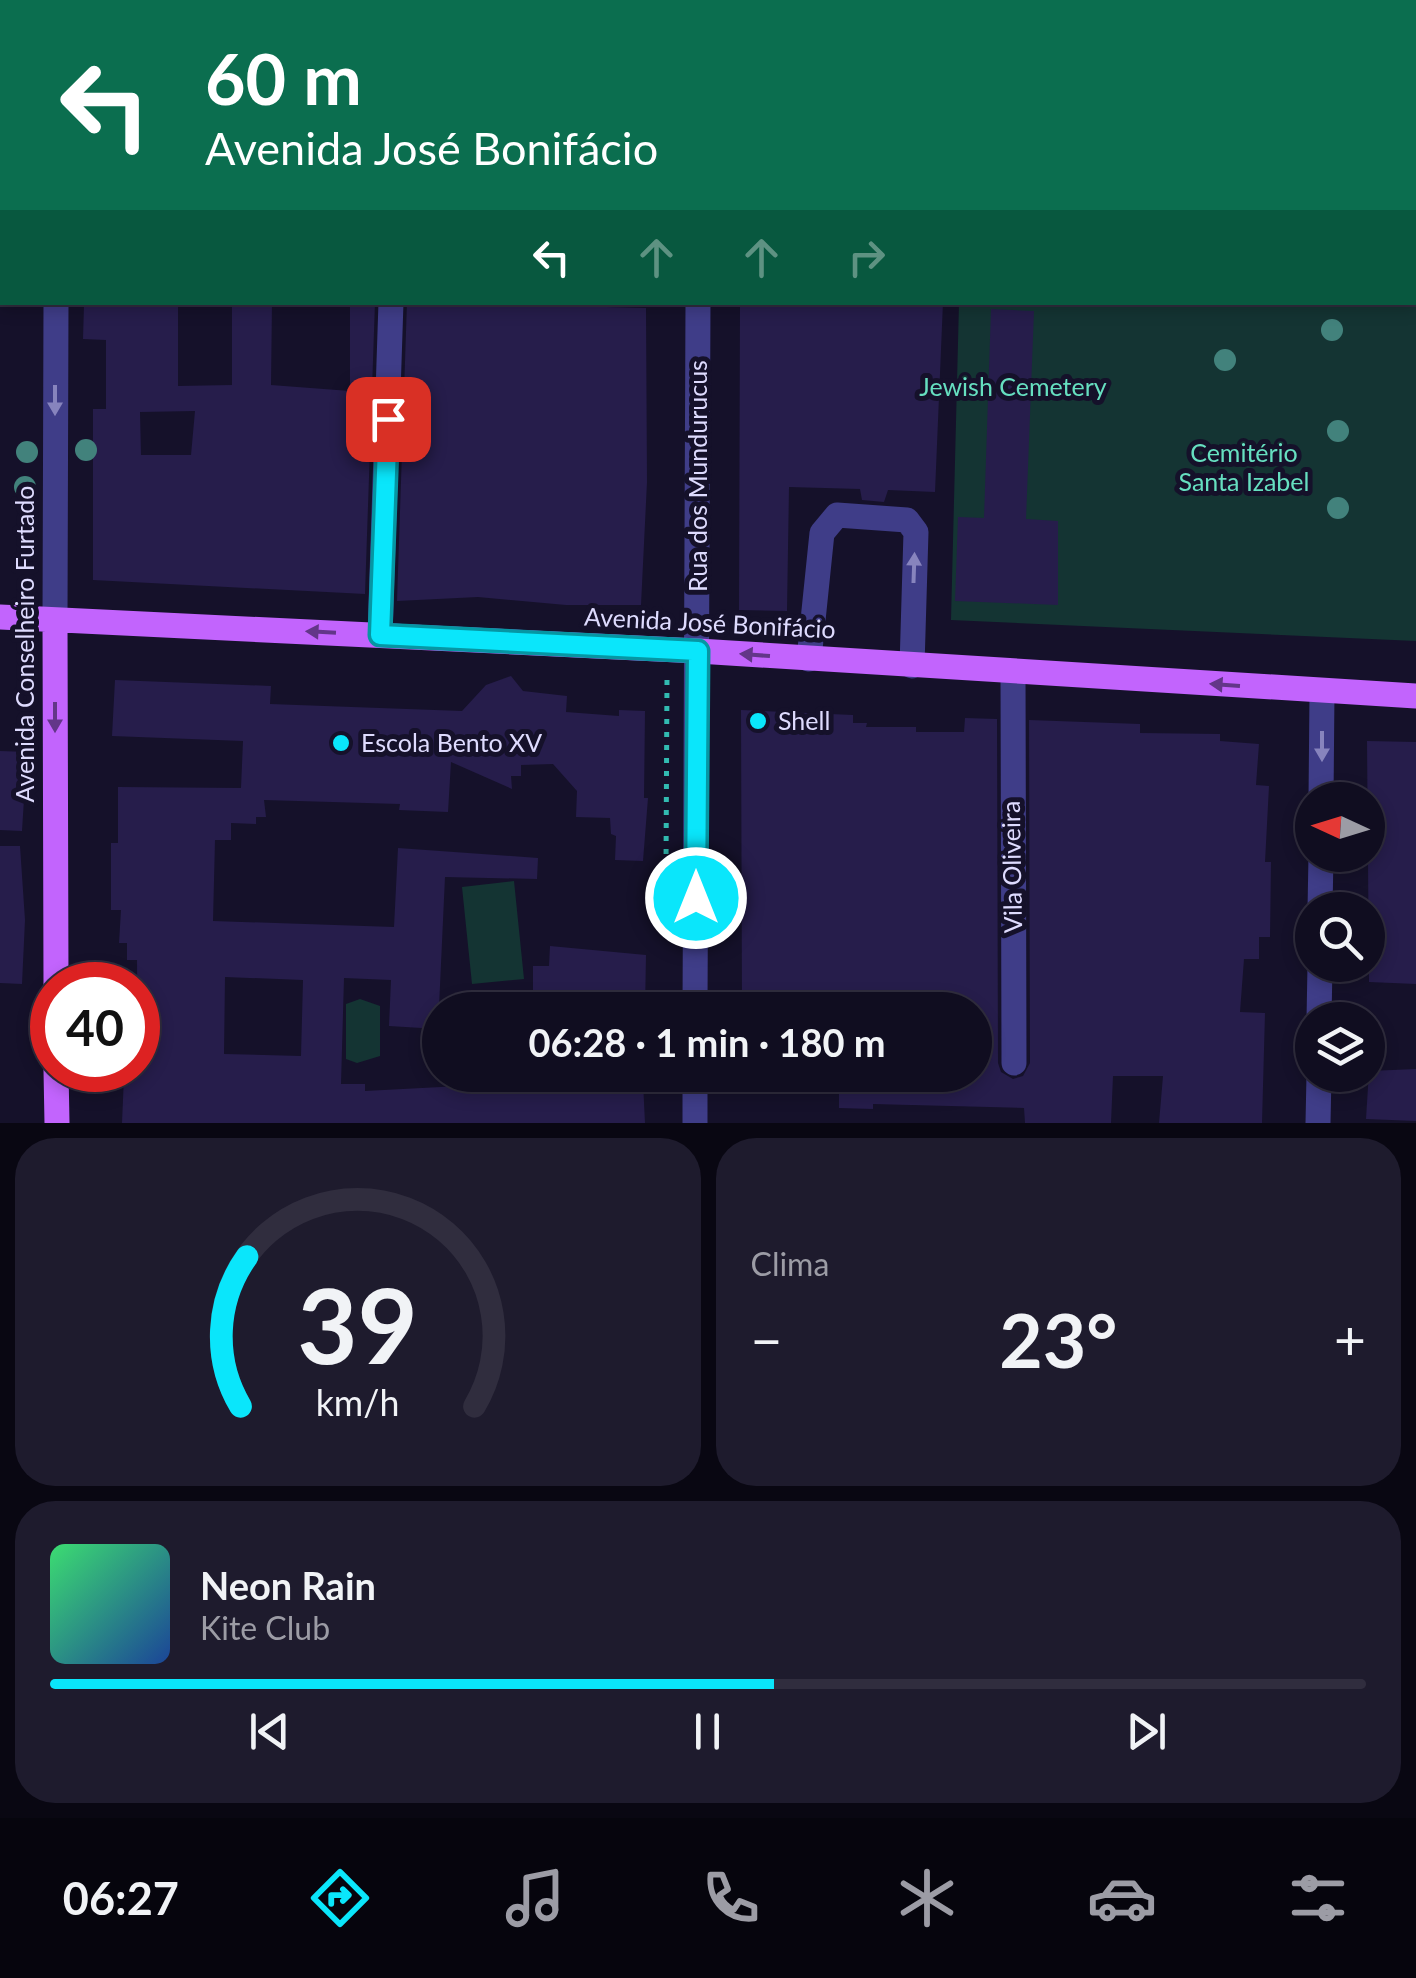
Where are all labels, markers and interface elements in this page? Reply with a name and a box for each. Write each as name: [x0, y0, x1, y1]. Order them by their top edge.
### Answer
text: 60 m: [205, 36, 362, 120]
icon: left: [40, 40, 170, 170]
text: Avenida José Bonifácio: [205, 121, 658, 175]
icon: left: [524, 230, 579, 285]
icon: ahead: [629, 230, 684, 285]
icon: ahead: [734, 230, 789, 285]
icon: right: [839, 230, 894, 285]
street label: Rua dos Mundurucus: [682, 360, 712, 592]
park label: Jewish Cemetery: [919, 371, 1107, 401]
pin: [346, 377, 431, 462]
one-way arrow: [47, 384, 63, 416]
icon: arrive: [361, 392, 416, 447]
park label: Cemitério Santa Izabel: [1179, 437, 1309, 496]
street label: Avenida Conselheiro Furtado: [9, 485, 39, 803]
one-way arrow: [907, 552, 923, 584]
street label: Avenida José Bonifácio: [584, 600, 837, 644]
one-way arrow: [304, 624, 336, 640]
one-way arrow: [739, 647, 771, 663]
one-way arrow: [1208, 677, 1240, 693]
one-way arrow: [47, 702, 63, 734]
place label: Shell: [778, 705, 830, 735]
marker: Shell: [747, 710, 769, 732]
place label: Escola Bento XV: [361, 727, 542, 757]
one-way arrow: [1313, 730, 1329, 762]
marker: Escola Bento XV: [330, 732, 352, 754]
north arrow: [1295, 782, 1385, 872]
map controls: [1295, 782, 1385, 1092]
street label: Vila Oliveira: [995, 801, 1027, 933]
position arrow: [644, 846, 748, 950]
button: search: [1295, 892, 1385, 982]
speed limit sign: 40: [30, 962, 160, 1092]
button: layers: [1295, 1002, 1385, 1092]
text: 06:28 · 1 min · 180 m: [528, 1019, 886, 1065]
text: Clima: [751, 1244, 829, 1283]
text: 39: [297, 1261, 418, 1386]
text: 23°: [999, 1294, 1117, 1384]
text: −: [751, 1306, 782, 1372]
text: +: [1334, 1306, 1366, 1372]
text: km/h: [316, 1381, 400, 1424]
text: Neon Rain: [200, 1562, 376, 1608]
text: Kite Club: [200, 1608, 330, 1647]
icon: previous: [242, 1704, 297, 1759]
icon: pause: [680, 1704, 735, 1759]
icon: next: [1119, 1704, 1174, 1759]
icon: directions: [305, 1863, 375, 1933]
icon: music: [500, 1863, 570, 1933]
icon: phone: [696, 1863, 766, 1933]
icon: climate: [892, 1863, 962, 1933]
icon: car: [1087, 1863, 1157, 1933]
icon: filters: [1283, 1863, 1353, 1933]
text: 06:27: [63, 1871, 179, 1925]

